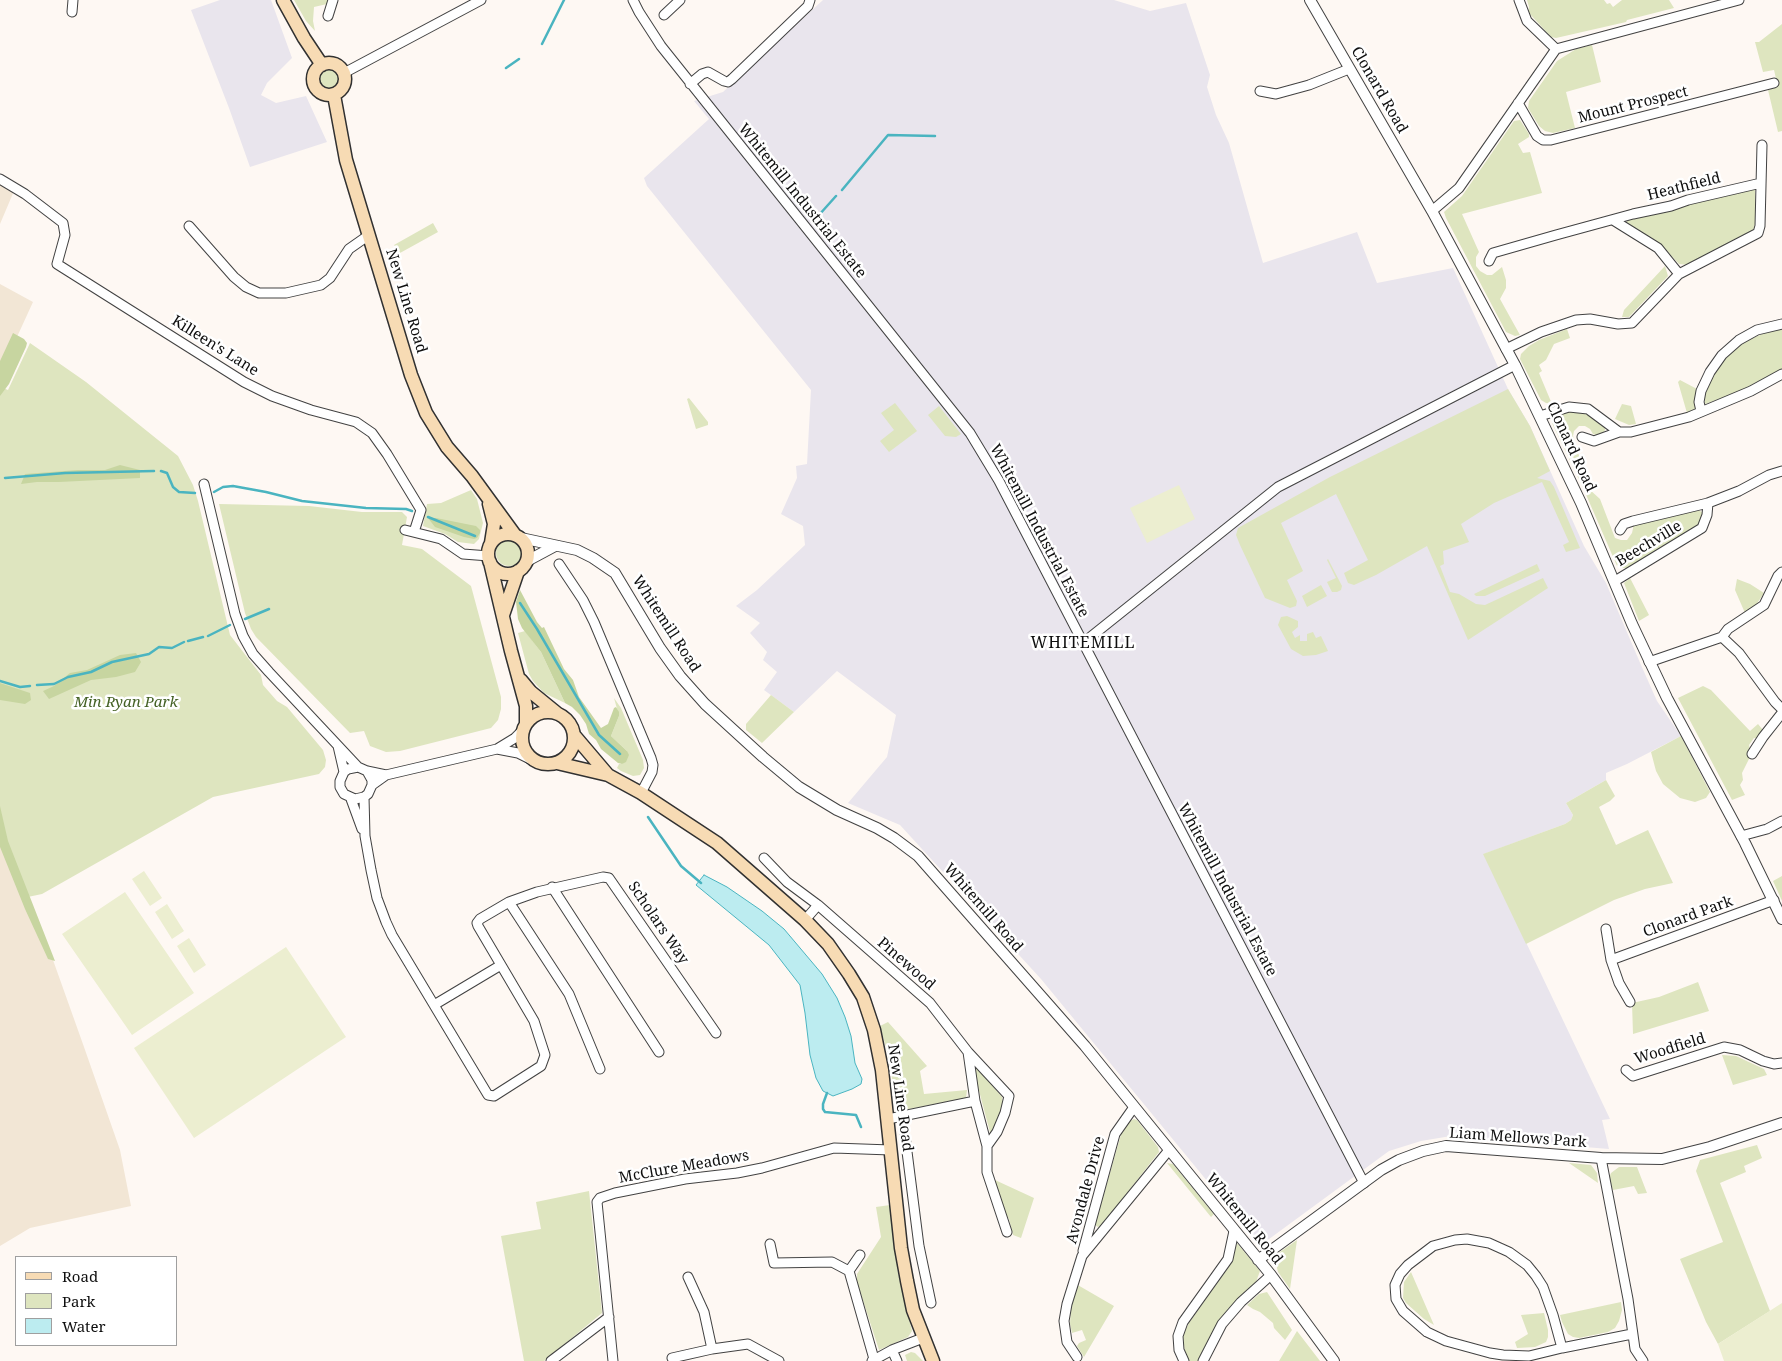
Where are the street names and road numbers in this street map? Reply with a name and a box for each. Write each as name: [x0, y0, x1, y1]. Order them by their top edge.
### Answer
street label: Clonard Road: [1347, 44, 1411, 136]
street label: Mount Prospect: [1576, 83, 1690, 127]
street label: Whitemill Industrial Estate: [734, 120, 870, 282]
street label: Heathfield: [1645, 169, 1723, 205]
street label: New Line Road: [382, 247, 430, 355]
street label: Killeen's Lane: [168, 312, 262, 380]
street label: Clonard Road: [1542, 399, 1600, 495]
street label: Whitemill Industrial Estate: [986, 441, 1092, 621]
street label: Beechville: [1613, 517, 1685, 571]
street label: Whitemill Road: [628, 572, 704, 676]
street label: Whitemill Industrial Estate: [1174, 800, 1280, 980]
street label: Whitemill Road: [940, 860, 1026, 956]
street label: Scholars Way: [624, 878, 692, 968]
street label: Clonard Park: [1641, 892, 1735, 942]
street label: Pinewood: [873, 934, 939, 994]
street label: Woodfield: [1632, 1030, 1708, 1068]
street label: New Line Road: [884, 1043, 916, 1153]
street label: Liam Mellows Park: [1449, 1124, 1587, 1152]
street label: Avondale Drive: [1063, 1134, 1109, 1246]
street label: McClure Meadows: [617, 1147, 751, 1187]
street label: Whitemill Road: [1202, 1170, 1286, 1268]

